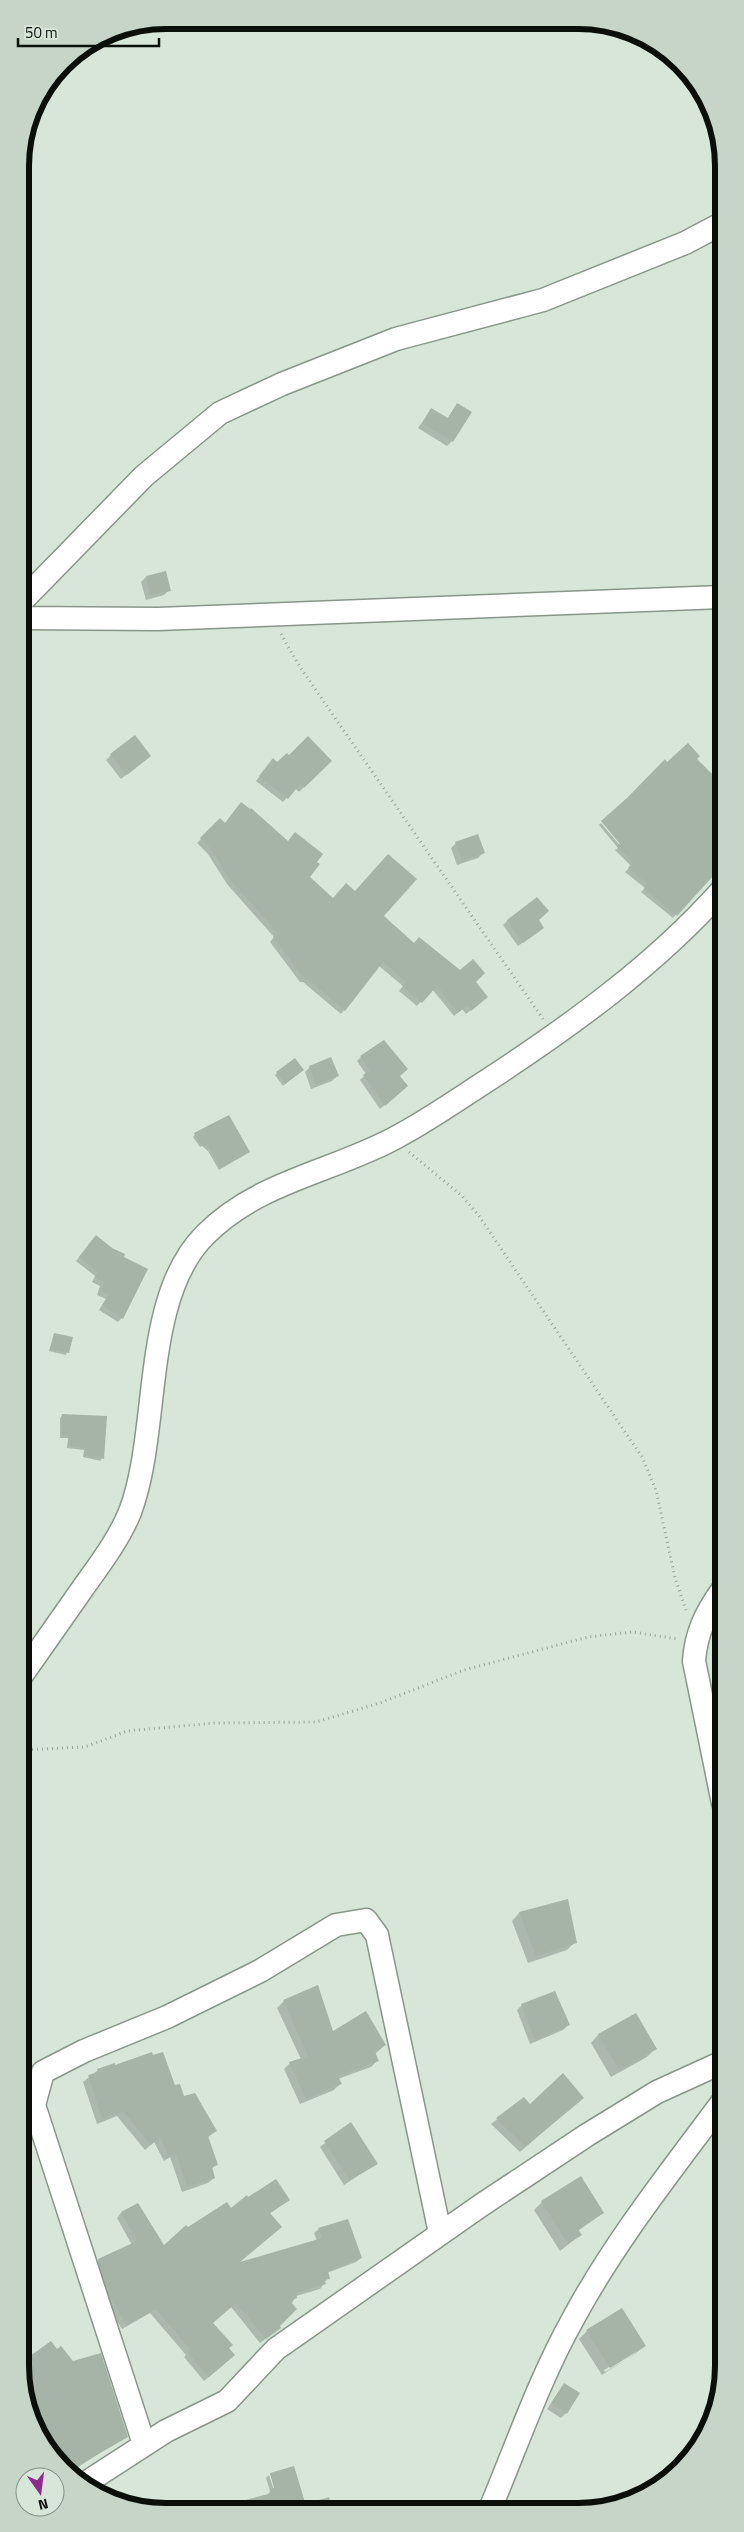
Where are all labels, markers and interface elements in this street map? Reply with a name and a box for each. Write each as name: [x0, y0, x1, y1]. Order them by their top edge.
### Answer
scale bar: [18, 15, 159, 47]
text: 50 m: [25, 21, 58, 44]
north arrow: [15, 2467, 65, 2517]
text: N: [36, 2494, 51, 2516]

